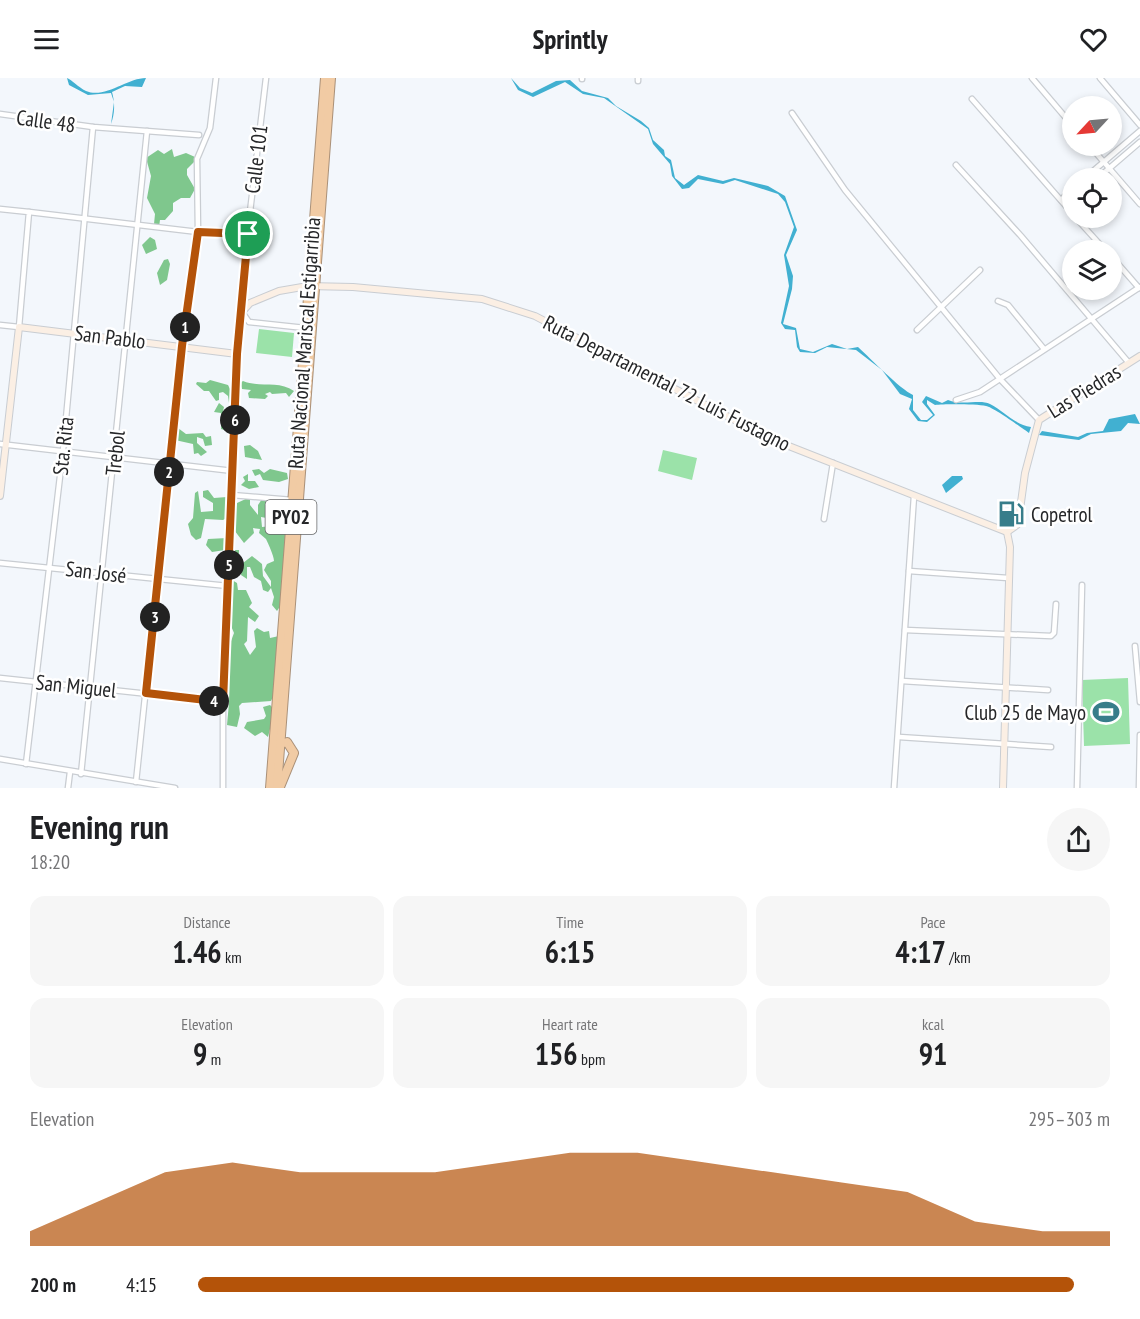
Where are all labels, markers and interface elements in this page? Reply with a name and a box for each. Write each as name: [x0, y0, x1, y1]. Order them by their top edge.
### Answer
text: Sprintly: [532, 22, 608, 56]
icon: menu: [30, 23, 63, 56]
icon: heart: [1077, 23, 1110, 56]
north arrow: [1062, 96, 1122, 156]
map controls: [1062, 96, 1122, 300]
street label: Calle 48: [15, 103, 77, 139]
street label: Calle 101: [238, 123, 274, 195]
button: locate: [1062, 168, 1122, 228]
pin: [222, 208, 273, 259]
street label: Ruta Nacional Mariscal Estigarribia: [282, 216, 326, 470]
icon: arrive: [231, 217, 264, 250]
button: layers: [1062, 240, 1122, 300]
street label: Ruta Departamental 72 Luis Fustagno: [539, 309, 795, 457]
pin: 1: [170, 312, 200, 342]
text: 1: [181, 317, 189, 337]
street label: San Pablo: [73, 319, 147, 355]
street label: Las Piedras: [1042, 358, 1126, 424]
pin: 6: [220, 405, 250, 435]
text: 6: [231, 410, 239, 430]
street label: Sta. Rita: [47, 415, 79, 477]
street label: Trebol: [99, 429, 131, 477]
pin: 2: [154, 457, 184, 487]
text: 2: [165, 462, 173, 482]
fuel station icon: Copetrol: [996, 499, 1026, 529]
road number: PY02: [266, 500, 316, 534]
place label: Copetrol: [1031, 501, 1093, 528]
pin: 5: [214, 550, 244, 580]
street label: San José: [64, 555, 128, 589]
text: 5: [225, 555, 233, 575]
pin: 3: [140, 602, 170, 632]
text: 3: [151, 607, 159, 627]
street label: San Miguel: [34, 668, 118, 704]
pin: 4: [199, 686, 229, 716]
text: 4: [210, 691, 218, 711]
sports icon: Club 25 de Mayo: [1091, 697, 1121, 727]
place label: Club 25 de Mayo: [964, 699, 1086, 726]
text: Evening run: [30, 805, 169, 848]
button: share: [1047, 808, 1110, 871]
text: 18:20: [30, 849, 70, 875]
text: Distance: [183, 912, 231, 932]
text: Time: [556, 912, 584, 932]
text: Pace: [920, 912, 946, 932]
text: 1.46: [172, 932, 222, 971]
text: 6:15: [545, 932, 595, 971]
text: 4:17: [895, 932, 946, 971]
text: km: [222, 947, 242, 967]
text: /km: [946, 947, 971, 967]
text: Elevation: [181, 1014, 233, 1034]
text: Heart rate: [542, 1014, 598, 1034]
text: kcal: [922, 1014, 944, 1034]
text: 9: [193, 1034, 207, 1073]
text: 156: [535, 1034, 578, 1073]
text: 91: [919, 1034, 947, 1073]
text: m: [207, 1049, 221, 1069]
text: bpm: [578, 1049, 605, 1069]
text: Elevation: [30, 1106, 94, 1132]
text: 295–303 m: [1028, 1106, 1110, 1132]
text: 200 m: [30, 1272, 76, 1298]
text: 4:15: [126, 1272, 157, 1298]

